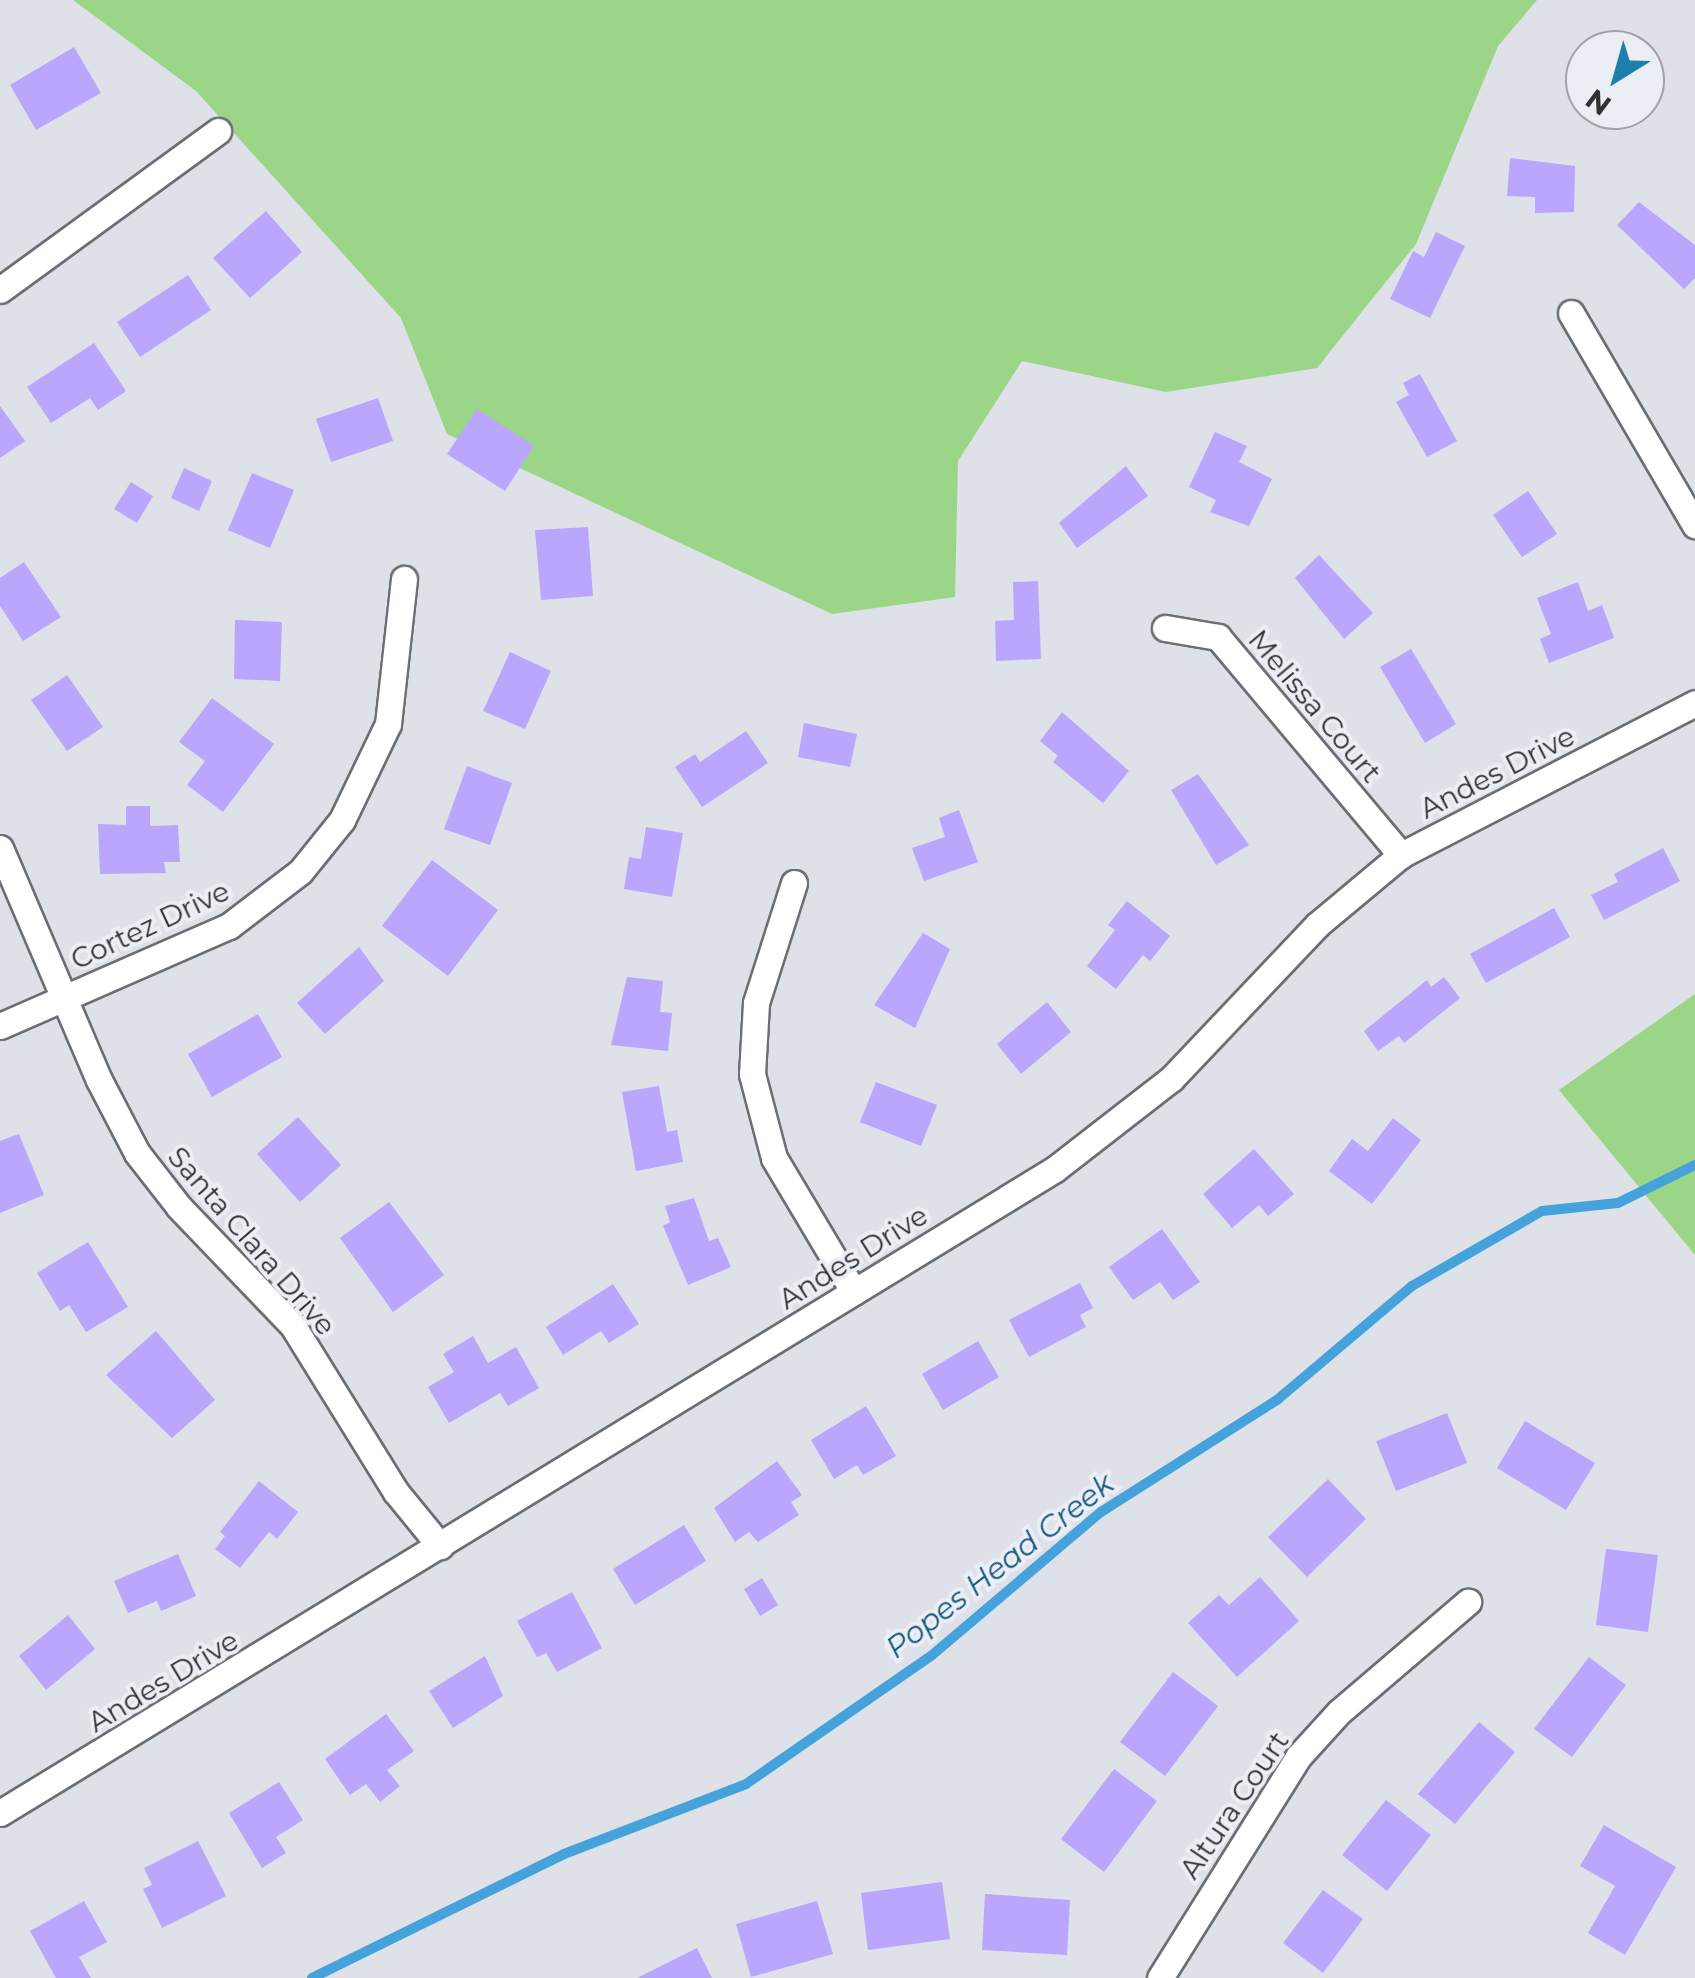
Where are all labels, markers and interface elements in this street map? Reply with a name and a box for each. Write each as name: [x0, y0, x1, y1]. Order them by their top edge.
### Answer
north arrow: [1565, 30, 1665, 130]
text: N: [1579, 82, 1617, 123]
street label: Melissa Court: [1242, 623, 1388, 789]
street label: Andes Drive: [1414, 719, 1580, 825]
street label: Cortez Drive: [65, 874, 235, 976]
street label: Santa Clara Drive: [161, 1140, 343, 1342]
street label: Andes Drive: [772, 1198, 934, 1316]
water label: Popes Head Creek: [879, 1466, 1121, 1666]
street label: Andes Drive: [82, 1623, 244, 1739]
street label: Altura Court: [1173, 1725, 1295, 1885]

